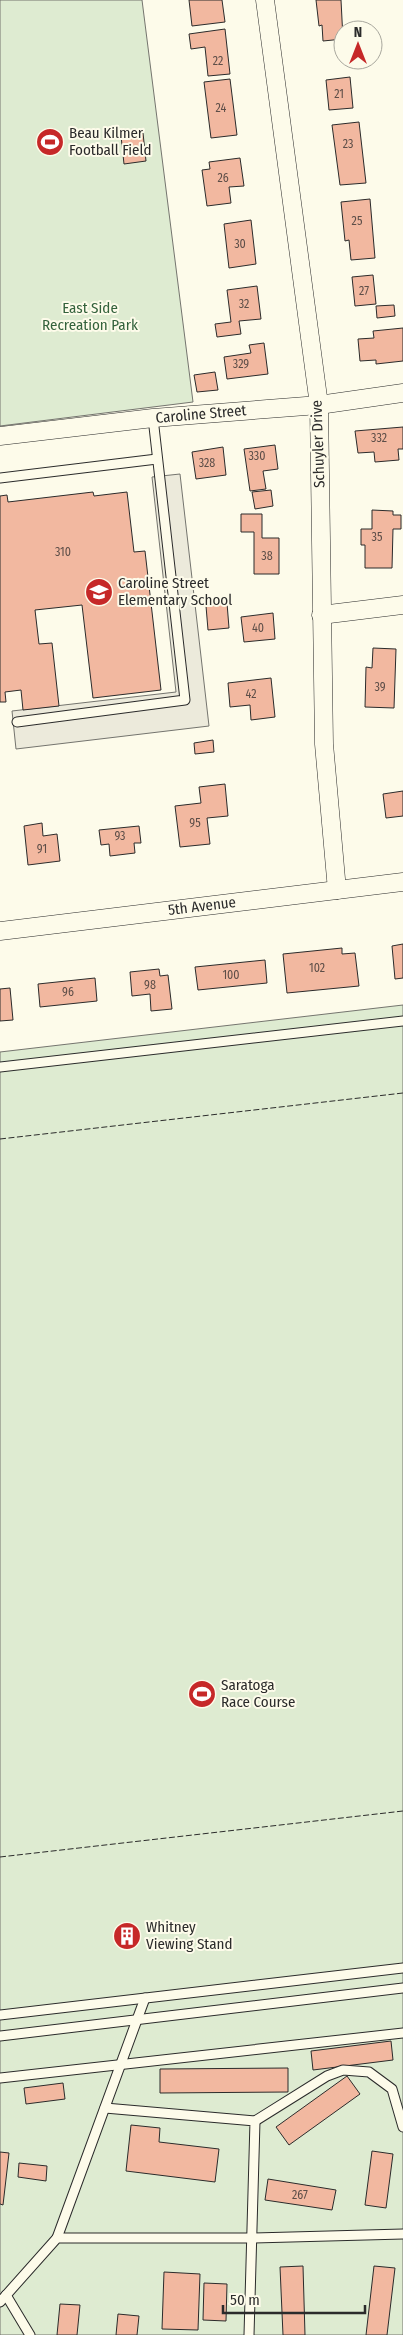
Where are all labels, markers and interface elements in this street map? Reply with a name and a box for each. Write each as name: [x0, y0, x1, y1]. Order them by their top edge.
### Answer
north arrow: [333, 20, 383, 70]
text: N: [354, 24, 362, 41]
house number: 22: [213, 54, 223, 68]
house number: 21: [334, 87, 344, 101]
house number: 24: [216, 101, 227, 115]
place label: Beau Kilmer Football Field: [69, 124, 151, 159]
sports icon: Beau Kilmer Football Field: [35, 127, 65, 157]
house number: 23: [343, 137, 353, 151]
house number: 26: [217, 171, 229, 185]
house number: 25: [352, 214, 363, 228]
house number: 30: [234, 237, 246, 251]
house number: 27: [359, 284, 369, 298]
house number: 32: [239, 297, 249, 311]
park label: East Side Recreation Park: [42, 299, 138, 334]
house number: 329: [233, 357, 249, 371]
street label: Schuyler Drive: [307, 400, 329, 488]
street label: Caroline Street: [155, 401, 247, 427]
house number: 332: [371, 431, 387, 445]
house number: 330: [248, 449, 266, 463]
house number: 328: [199, 456, 215, 470]
house number: 35: [372, 530, 383, 544]
house number: 310: [55, 545, 71, 559]
house number: 38: [261, 549, 273, 563]
place label: Caroline Street Elementary School: [118, 574, 232, 609]
school or university icon: Caroline Street Elementary School: [84, 577, 114, 607]
house number: 40: [252, 621, 264, 635]
house number: 39: [374, 680, 386, 694]
house number: 42: [246, 687, 256, 701]
house number: 95: [189, 816, 201, 830]
house number: 93: [114, 829, 126, 843]
house number: 91: [37, 842, 47, 856]
street label: 5th Avenue: [167, 893, 237, 919]
house number: 102: [309, 961, 325, 975]
house number: 100: [222, 968, 240, 982]
house number: 98: [144, 978, 156, 992]
house number: 96: [62, 985, 74, 999]
place label: Saratoga Race Course: [221, 1676, 295, 1711]
sports icon: Saratoga Race Course: [187, 1679, 217, 1709]
place label: Whitney Viewing Stand: [146, 1918, 232, 1953]
building icon: Whitney Viewing Stand: [112, 1921, 142, 1951]
house number: 267: [292, 2188, 308, 2202]
scale bar: [223, 2282, 366, 2314]
text: 50 m: [230, 2291, 260, 2309]

